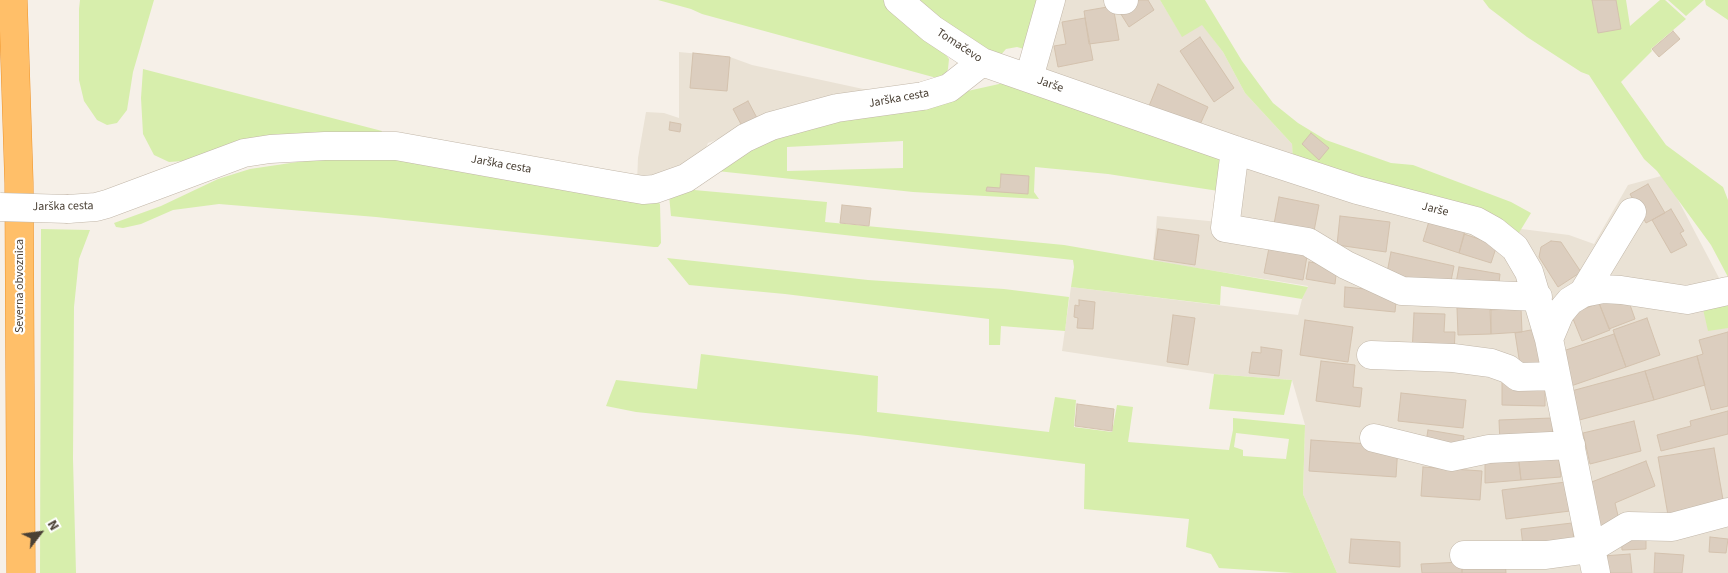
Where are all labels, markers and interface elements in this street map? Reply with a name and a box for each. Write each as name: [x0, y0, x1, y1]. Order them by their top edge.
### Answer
street label: Tomačevo: [934, 26, 984, 66]
street label: Jarše: [1035, 74, 1065, 96]
street label: Jarška cesta: [868, 87, 930, 111]
street label: Jarška cesta: [470, 153, 532, 177]
street label: Jarška cesta: [32, 199, 94, 215]
street label: Jarše: [1420, 200, 1450, 220]
street label: Severna obvoznica: [13, 239, 27, 333]
north arrow: [15, 508, 65, 558]
text: N: [42, 516, 64, 535]

